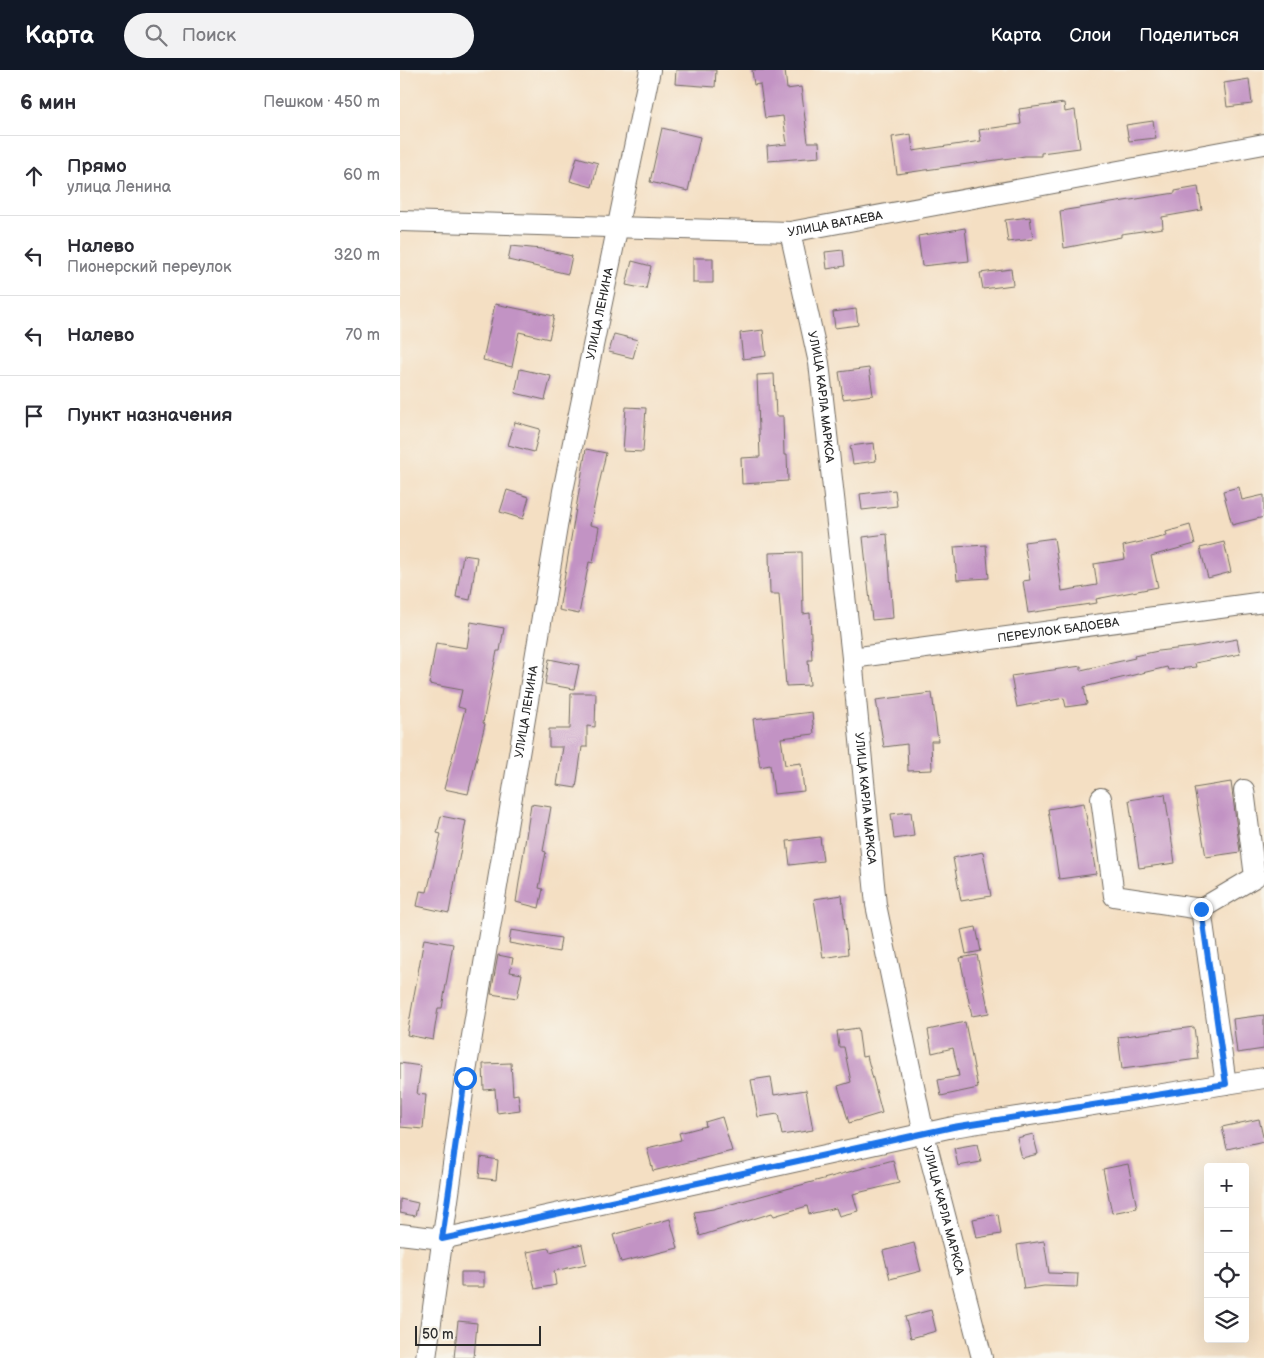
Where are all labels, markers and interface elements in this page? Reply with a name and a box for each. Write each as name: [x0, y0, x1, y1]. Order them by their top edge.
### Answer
search box: [124, 13, 474, 58]
text: Карта: [25, 21, 94, 50]
icon: search: [142, 21, 170, 49]
text: Поиск: [182, 24, 236, 47]
text: Карта: [991, 25, 1041, 46]
text: Слои: [1069, 25, 1111, 46]
text: Поделиться: [1139, 25, 1239, 46]
text: 6 мин: [20, 90, 76, 115]
text: Пешком · 450 m: [263, 93, 380, 112]
text: Прямо: [67, 155, 127, 178]
icon: ahead: [20, 162, 48, 190]
text: 60 m: [343, 166, 380, 185]
text: улица Ленина: [67, 178, 171, 197]
street label: УЛИЦА ВАТАЕВА: [787, 208, 884, 240]
text: Налево: [67, 235, 134, 258]
icon: left: [20, 242, 48, 270]
text: 320 m: [334, 246, 380, 265]
text: Пионерский переулок: [67, 258, 231, 277]
street label: УЛИЦА ЛЕНИНА: [583, 266, 617, 361]
icon: left: [20, 322, 48, 350]
text: Налево: [67, 324, 134, 347]
text: 70 m: [345, 326, 380, 345]
street label: УЛИЦА КАРЛА МАРКСА: [804, 330, 837, 464]
icon: arrive: [20, 402, 48, 430]
text: Пункт назначения: [67, 404, 232, 427]
street label: ПЕРЕУЛОК БАДОЕВА: [996, 615, 1121, 646]
street label: УЛИЦА ЛЕНИНА: [512, 664, 542, 759]
street label: УЛИЦА КАРЛА МАРКСА: [851, 732, 879, 866]
route end: [1190, 898, 1213, 921]
route start: [454, 1067, 477, 1090]
street label: УЛИЦА КАРЛА МАРКСА: [919, 1144, 967, 1277]
map controls: [1204, 1163, 1249, 1343]
button: +: [1204, 1163, 1249, 1208]
button: −: [1204, 1208, 1249, 1253]
button: locate: [1204, 1253, 1249, 1298]
button: layers: [1204, 1298, 1249, 1343]
scale bar: [415, 1323, 541, 1346]
text: 50 m: [422, 1326, 454, 1343]

